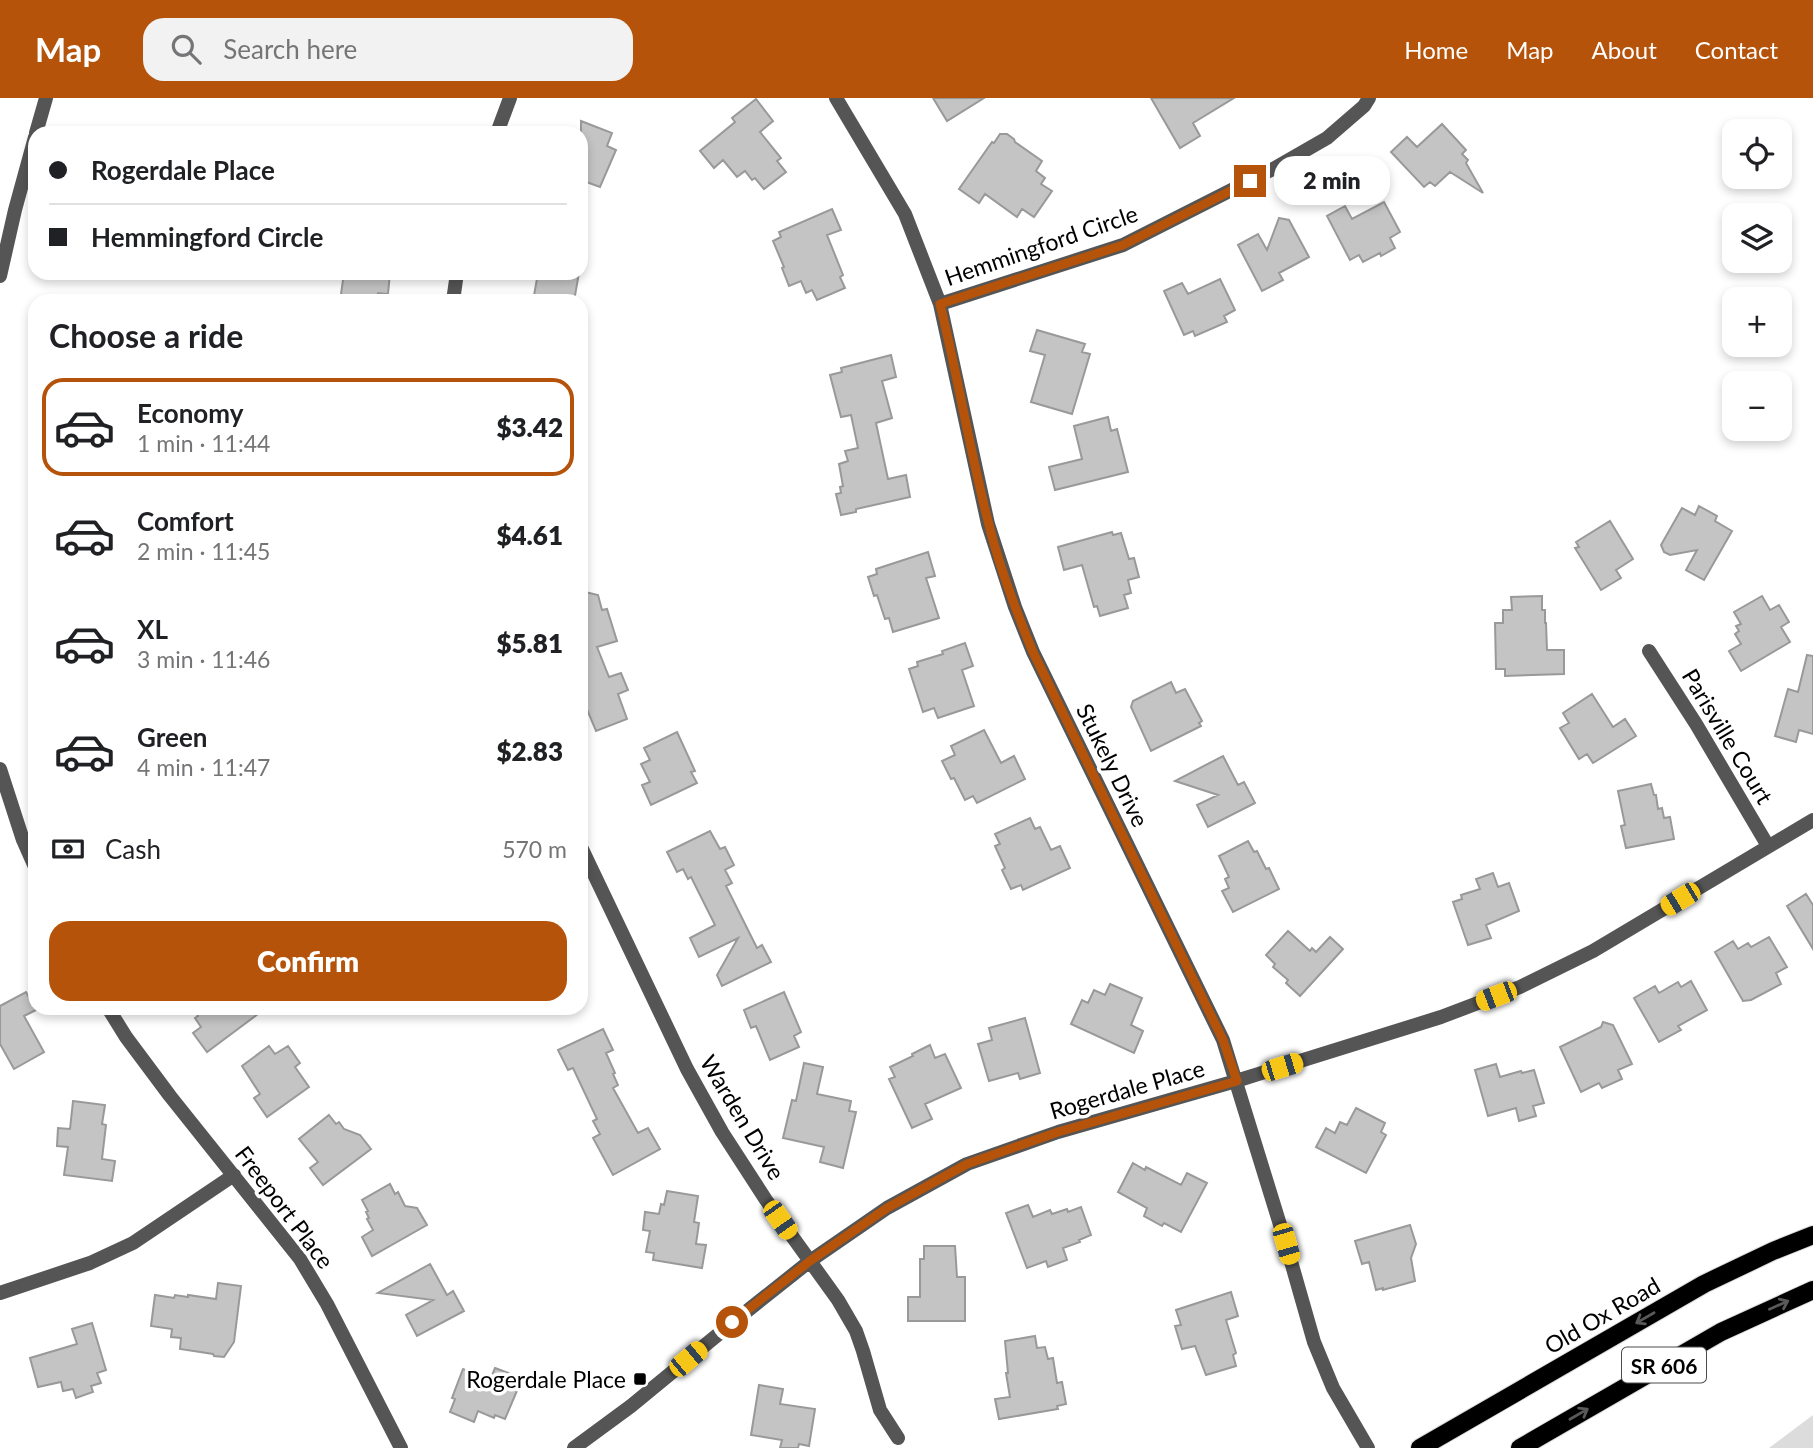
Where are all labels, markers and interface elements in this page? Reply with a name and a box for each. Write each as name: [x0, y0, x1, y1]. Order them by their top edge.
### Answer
search box: [143, 18, 633, 81]
text: Map: [35, 29, 101, 69]
icon: search: [167, 30, 205, 68]
text: Search here: [223, 33, 357, 65]
text: Home: [1404, 35, 1468, 64]
text: Map: [1506, 35, 1554, 64]
text: About: [1592, 35, 1657, 64]
text: Contact: [1695, 35, 1778, 64]
map controls: [1722, 119, 1792, 441]
button: locate: [1722, 119, 1792, 189]
text: Rogerdale Place: [91, 154, 275, 186]
callout: 2 min: [1274, 156, 1390, 206]
route end: [1234, 165, 1266, 197]
text: 2 min: [1303, 166, 1361, 194]
street label: Hemmingford Circle: [941, 199, 1141, 291]
button: layers: [1722, 203, 1792, 273]
text: Hemmingford Circle: [91, 221, 323, 253]
button: +: [1722, 287, 1792, 357]
text: Choose a ride: [49, 316, 243, 355]
button: −: [1722, 371, 1792, 441]
icon: car: [53, 396, 116, 459]
text: Economy: [137, 397, 243, 429]
text: $3.42: [496, 411, 563, 443]
text: 1 min · 11:44: [137, 429, 270, 457]
icon: car: [53, 504, 116, 567]
text: Comfort: [137, 505, 234, 537]
text: $4.61: [496, 519, 563, 551]
text: 2 min · 11:45: [137, 537, 270, 565]
icon: car: [53, 612, 116, 675]
text: XL: [137, 613, 168, 645]
text: $5.81: [496, 627, 563, 659]
text: 3 min · 11:46: [137, 645, 270, 673]
street label: Parisville Court: [1677, 663, 1780, 809]
street label: Stukely Drive: [1071, 699, 1155, 831]
icon: car: [53, 720, 116, 783]
text: Green: [137, 721, 207, 753]
text: $2.83: [496, 735, 563, 767]
text: 4 min · 11:47: [137, 753, 270, 781]
icon: cash: [49, 830, 87, 868]
text: Cash: [105, 833, 161, 865]
text: 570 m: [502, 835, 567, 863]
car: [1657, 879, 1704, 919]
button: Confirm: [49, 921, 567, 1001]
car: [1473, 979, 1520, 1013]
street label: Warden Drive: [695, 1050, 791, 1184]
car: [1259, 1051, 1306, 1083]
street label: Rogerdale Place: [1046, 1054, 1208, 1124]
street label: Freeport Place: [230, 1140, 340, 1274]
car: [760, 1197, 801, 1243]
car: [1271, 1221, 1302, 1267]
street label: Old Ox Road: [1539, 1271, 1665, 1359]
one-way arrow: [1768, 1298, 1789, 1311]
route start: [716, 1306, 748, 1338]
one-way arrow: [1635, 1311, 1655, 1325]
car: [666, 1337, 711, 1381]
road number: SR 606: [1622, 1348, 1706, 1382]
place label: Rogerdale Place: [466, 1365, 626, 1393]
marker: Rogerdale Place: [632, 1371, 648, 1387]
one-way arrow: [1569, 1407, 1589, 1421]

